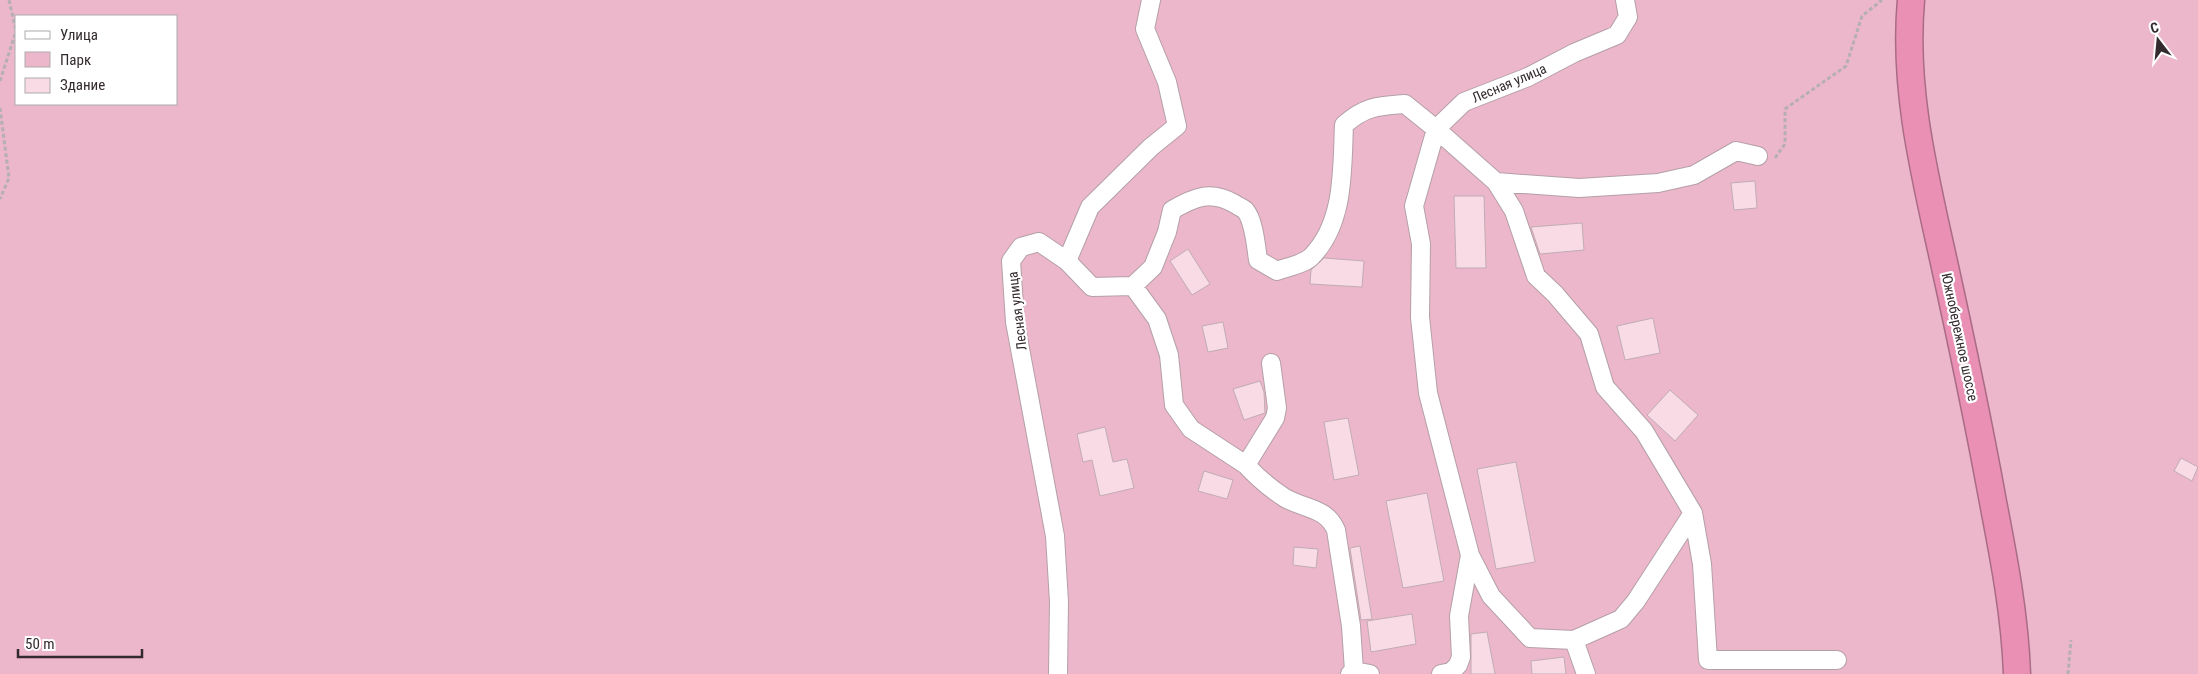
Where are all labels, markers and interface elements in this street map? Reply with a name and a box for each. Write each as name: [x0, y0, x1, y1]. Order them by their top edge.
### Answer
legend: [15, 15, 178, 105]
north arrow: [2133, 15, 2183, 65]
text: С: [2148, 19, 2160, 36]
text: Улица: [60, 26, 98, 44]
text: Парк: [60, 51, 91, 69]
street label: Лесная улица: [1469, 60, 1549, 106]
text: Здание: [60, 76, 105, 94]
street label: Лесная улица: [1004, 271, 1030, 351]
street label: Южнобережное шоссе: [1939, 271, 1981, 403]
scale bar: [18, 626, 141, 658]
text: 50 m: [25, 635, 55, 653]

